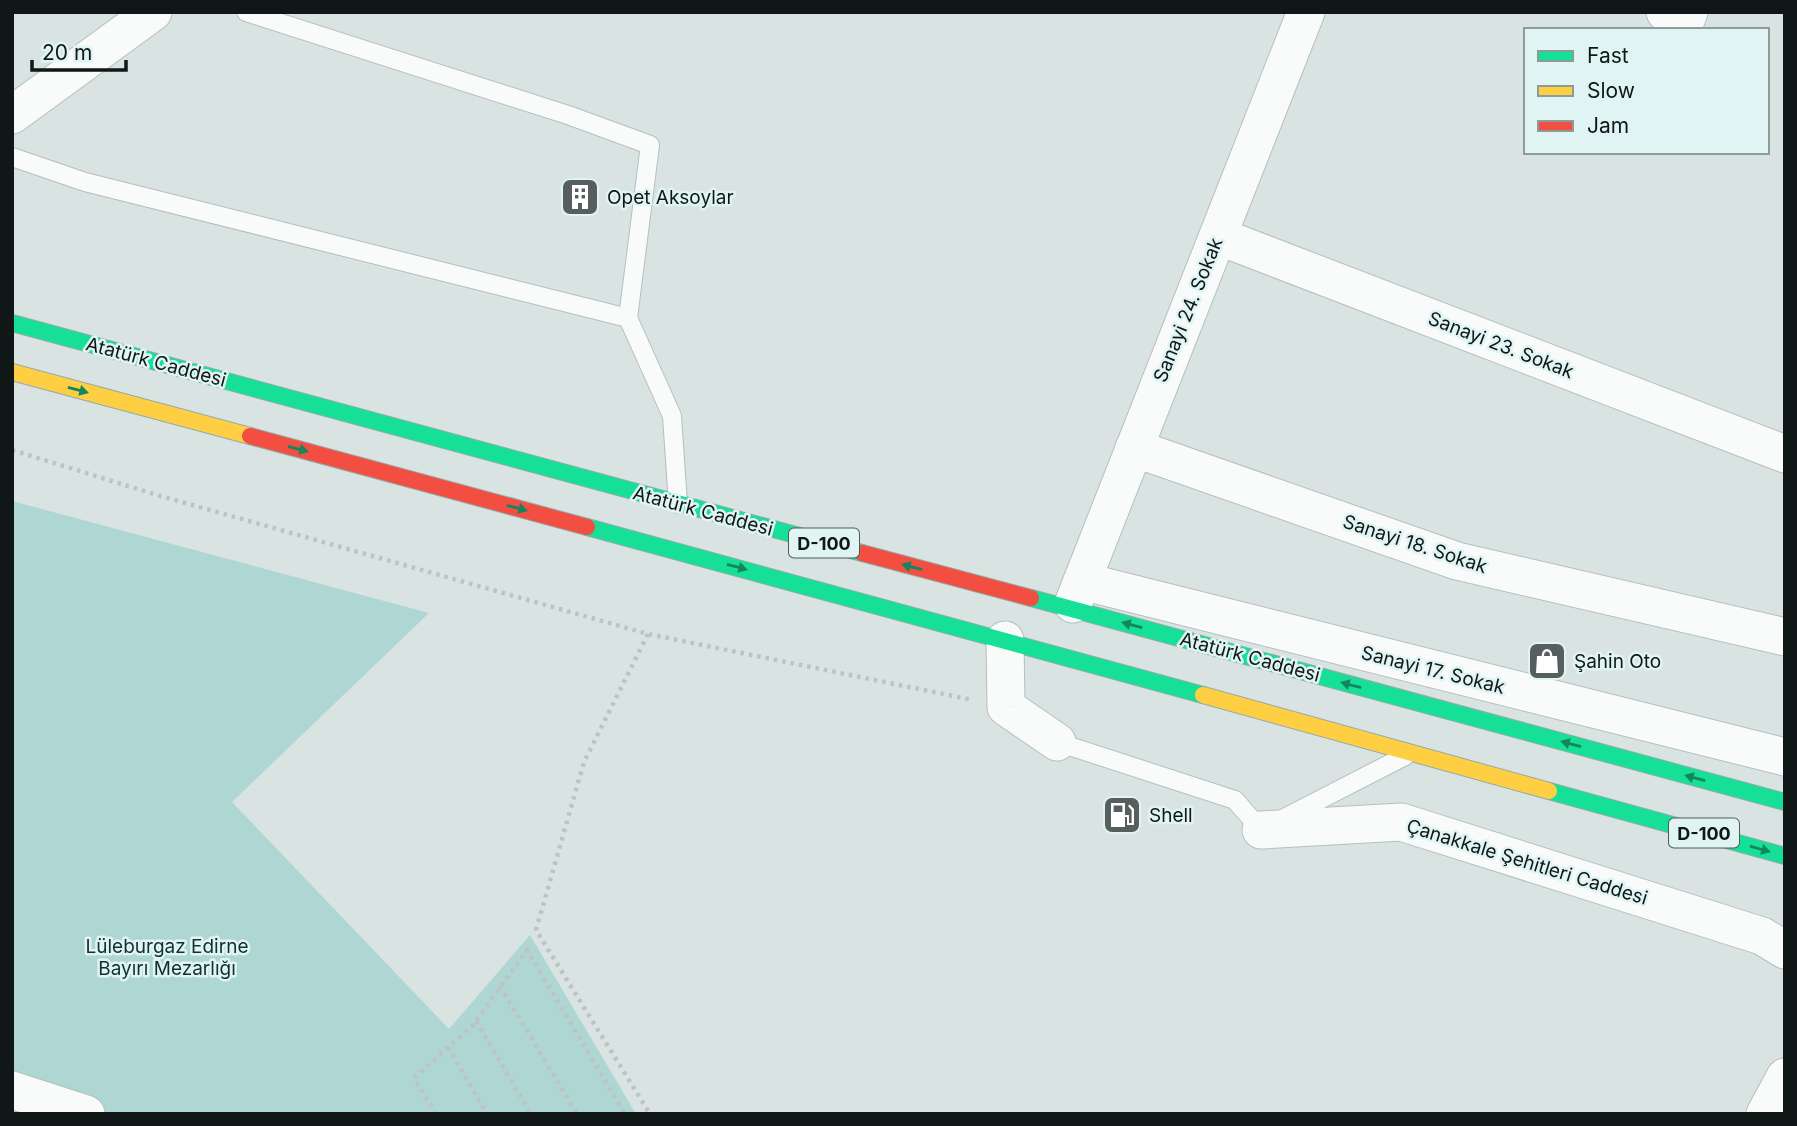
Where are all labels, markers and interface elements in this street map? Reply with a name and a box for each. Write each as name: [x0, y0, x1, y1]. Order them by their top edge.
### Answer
scale bar: [32, 28, 126, 72]
legend: [1524, 28, 1769, 154]
text: 20 m: [42, 40, 92, 65]
text: Fast: [1587, 43, 1629, 68]
text: Slow: [1587, 78, 1635, 103]
text: Jam: [1587, 113, 1629, 138]
building icon: Opet Aksoylar: [559, 176, 601, 218]
place label: Opet Aksoylar: [607, 186, 734, 209]
street label: Sanayi 24. Sokak: [1149, 234, 1228, 386]
street label: Sanayi 23. Sokak: [1425, 307, 1578, 384]
street label: Atatürk Caddesi: [84, 332, 228, 392]
one-way arrow: [68, 385, 89, 395]
one-way arrow: [287, 444, 309, 455]
street label: Atatürk Caddesi: [631, 481, 775, 541]
one-way arrow: [507, 503, 529, 514]
street label: Sanayi 18. Sokak: [1340, 510, 1490, 578]
road number: D-100: [789, 528, 859, 558]
one-way arrow: [901, 561, 923, 572]
one-way arrow: [726, 562, 748, 573]
one-way arrow: [1121, 620, 1142, 630]
street label: Atatürk Caddesi: [1178, 627, 1322, 687]
shop icon: Şahin Oto: [1526, 640, 1568, 682]
street label: Sanayi 17. Sokak: [1359, 641, 1508, 699]
place label: Şahin Oto: [1574, 650, 1661, 673]
one-way arrow: [1340, 679, 1362, 690]
one-way arrow: [1560, 738, 1582, 749]
one-way arrow: [1684, 772, 1706, 783]
fuel station icon: Shell: [1101, 794, 1143, 836]
place label: Shell: [1149, 804, 1193, 827]
street label: Çanakkale Şehitleri Caddesi: [1404, 814, 1650, 910]
road number: D-100: [1669, 818, 1739, 848]
one-way arrow: [1749, 844, 1770, 854]
park label: Lüleburgaz Edirne Bayırı Mezarlığı: [86, 935, 248, 980]

